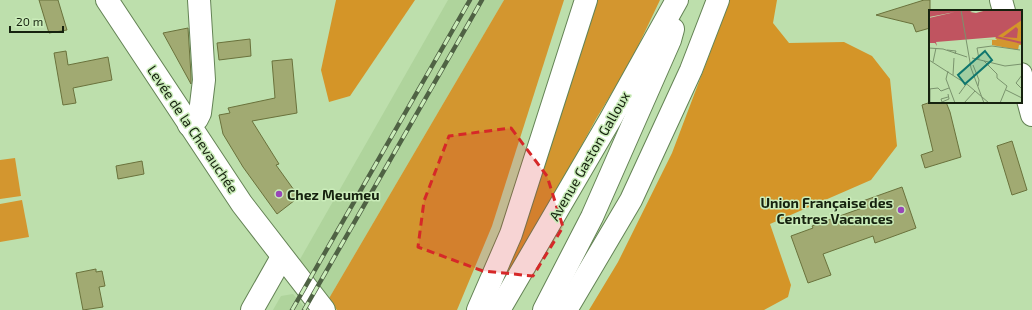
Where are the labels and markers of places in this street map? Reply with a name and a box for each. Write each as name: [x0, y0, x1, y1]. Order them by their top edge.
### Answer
place label: Chez Meumeu: [287, 186, 379, 203]
marker: Chez Meumeu: [274, 189, 284, 199]
place label: Union Française des Centres Vacances: [760, 194, 893, 227]
marker: Union Française des Centres Vacances: [896, 205, 906, 215]

